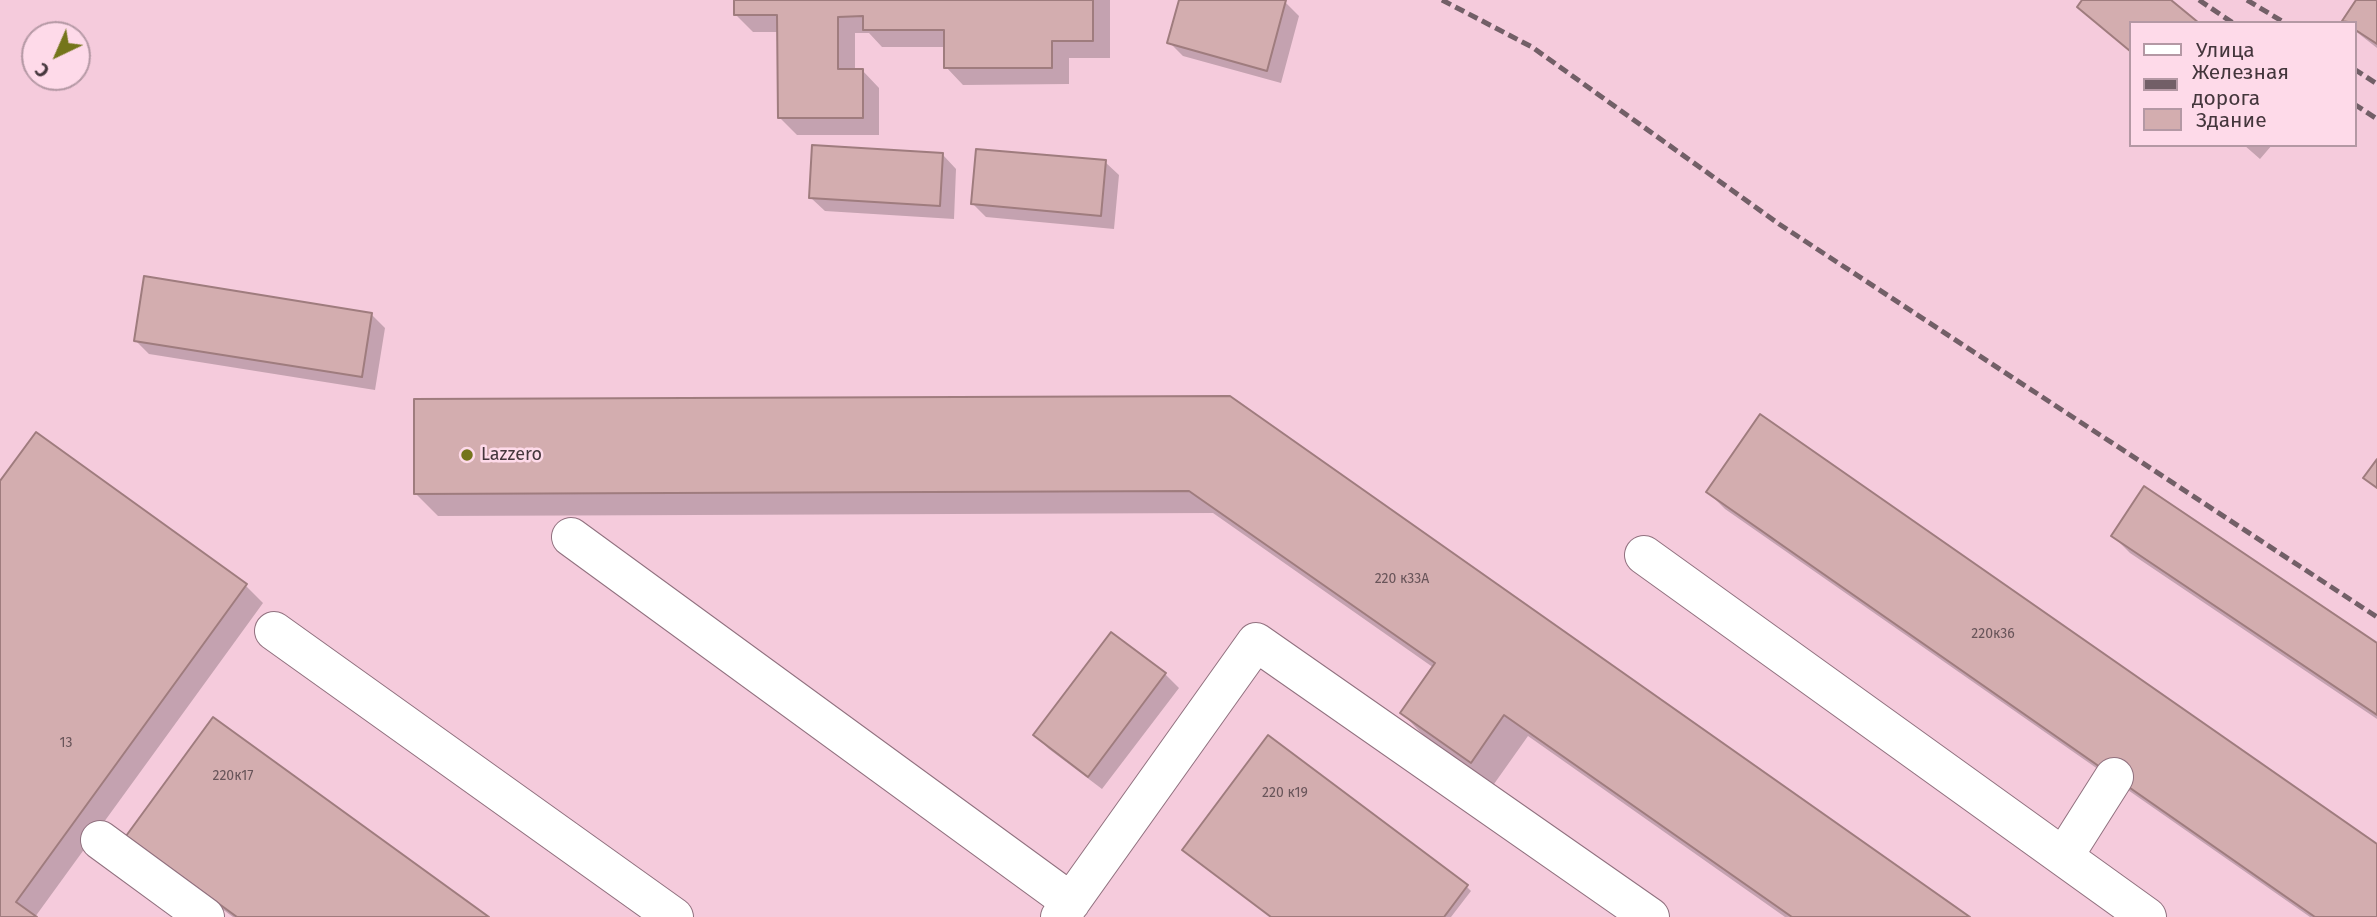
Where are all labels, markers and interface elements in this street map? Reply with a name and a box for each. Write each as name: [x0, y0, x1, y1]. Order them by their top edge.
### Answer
north arrow: [21, 21, 91, 91]
legend: [2128, 21, 2356, 147]
text: Улица: [2196, 37, 2255, 63]
text: С: [31, 58, 54, 82]
text: Железная дорога: [2192, 59, 2289, 111]
text: Здание: [2196, 107, 2267, 133]
place label: Lazzero: [481, 444, 542, 466]
marker: Lazzero: [459, 447, 475, 463]
house number: 220 к33А: [1375, 571, 1429, 587]
house number: 220к36: [1971, 626, 2015, 642]
house number: 13: [59, 735, 73, 751]
house number: 220к17: [212, 768, 254, 784]
house number: 220 к19: [1262, 785, 1308, 801]

